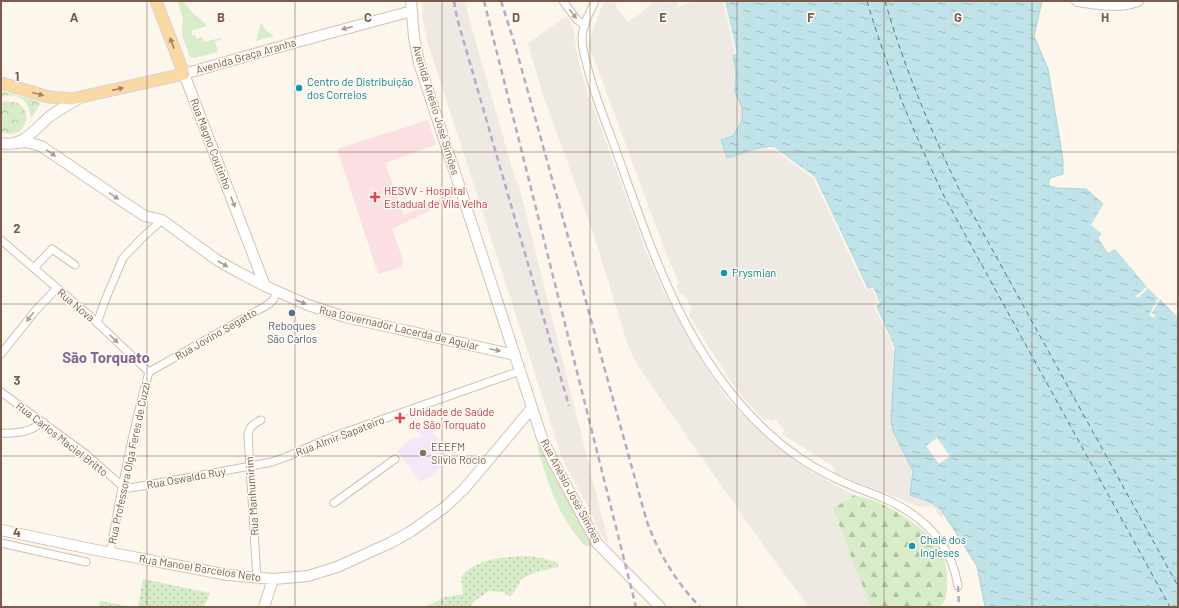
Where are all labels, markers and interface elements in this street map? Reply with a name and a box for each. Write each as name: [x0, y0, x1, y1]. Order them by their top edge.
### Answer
text: A: [70, 9, 79, 25]
text: B: [217, 9, 225, 25]
text: C: [364, 9, 372, 25]
text: D: [512, 9, 520, 25]
one-way arrow: [569, 9, 577, 20]
text: E: [659, 9, 667, 25]
text: F: [807, 9, 815, 25]
text: G: [954, 9, 962, 25]
text: H: [1101, 9, 1109, 25]
one-way arrow: [341, 26, 353, 32]
street label: Avenida Graça Aranha: [194, 35, 297, 76]
one-way arrow: [169, 37, 175, 49]
street label: Avenida Anésio José Simões: [410, 43, 462, 176]
text: 1: [15, 68, 19, 84]
place label: Centro de Distribuição dos Correios: [307, 75, 413, 101]
marker: Centro de Distribuição dos Correios: [294, 83, 304, 93]
one-way arrow: [112, 86, 124, 92]
one-way arrow: [33, 91, 45, 97]
street label: Rua Magno Coutinho: [188, 96, 235, 191]
one-way arrow: [46, 149, 56, 157]
place label: HESVV - Hospital Estadual de Vila Velha: [384, 184, 487, 210]
marker: HESVV - Hospital Estadual de Vila Velha: [369, 191, 381, 203]
one-way arrow: [108, 192, 119, 200]
one-way arrow: [230, 196, 236, 208]
text: 2: [13, 220, 21, 236]
one-way arrow: [217, 260, 229, 267]
place label: Prysmian: [732, 266, 776, 279]
marker: Prysmian: [719, 268, 729, 278]
street label: Rua Nova: [55, 285, 98, 324]
one-way arrow: [295, 299, 307, 306]
street label: Rua Governador Lacerda de Aguiar: [318, 303, 480, 352]
street label: Rua Jovino Segatto: [173, 305, 259, 362]
marker: Reboques São Carlos: [287, 308, 297, 318]
one-way arrow: [26, 311, 35, 322]
place label: Reboques São Carlos: [267, 319, 317, 345]
one-way arrow: [109, 334, 119, 344]
district label: São Torquato: [62, 348, 150, 366]
one-way arrow: [489, 348, 501, 354]
text: 3: [13, 372, 21, 388]
street label: Rua Professora Olga Feres de Cuzzi: [105, 380, 152, 545]
street label: Rua Carlos Maciel Britto: [14, 399, 111, 478]
place label: Unidade de Saúde de São Torquato: [409, 405, 495, 431]
marker: Unidade de Saúde de São Torquato: [394, 412, 406, 424]
street label: Rua Almir Sapateiro: [294, 413, 386, 458]
street label: Rua Anésio José Simões: [538, 437, 604, 545]
place label: EEEFM Silvio Rocio: [431, 440, 486, 466]
marker: EEEFM Silvio Rocio: [418, 448, 428, 458]
street label: Rua Manhumirim: [242, 456, 261, 536]
street label: Rua Oswaldo Ruy: [145, 464, 226, 491]
text: 4: [13, 524, 21, 540]
place label: Chalé dos Ingleses: [920, 533, 966, 559]
marker: Chalé dos Ingleses: [907, 541, 917, 551]
street label: Rua Manoel Barcelos Neto: [138, 551, 262, 584]

